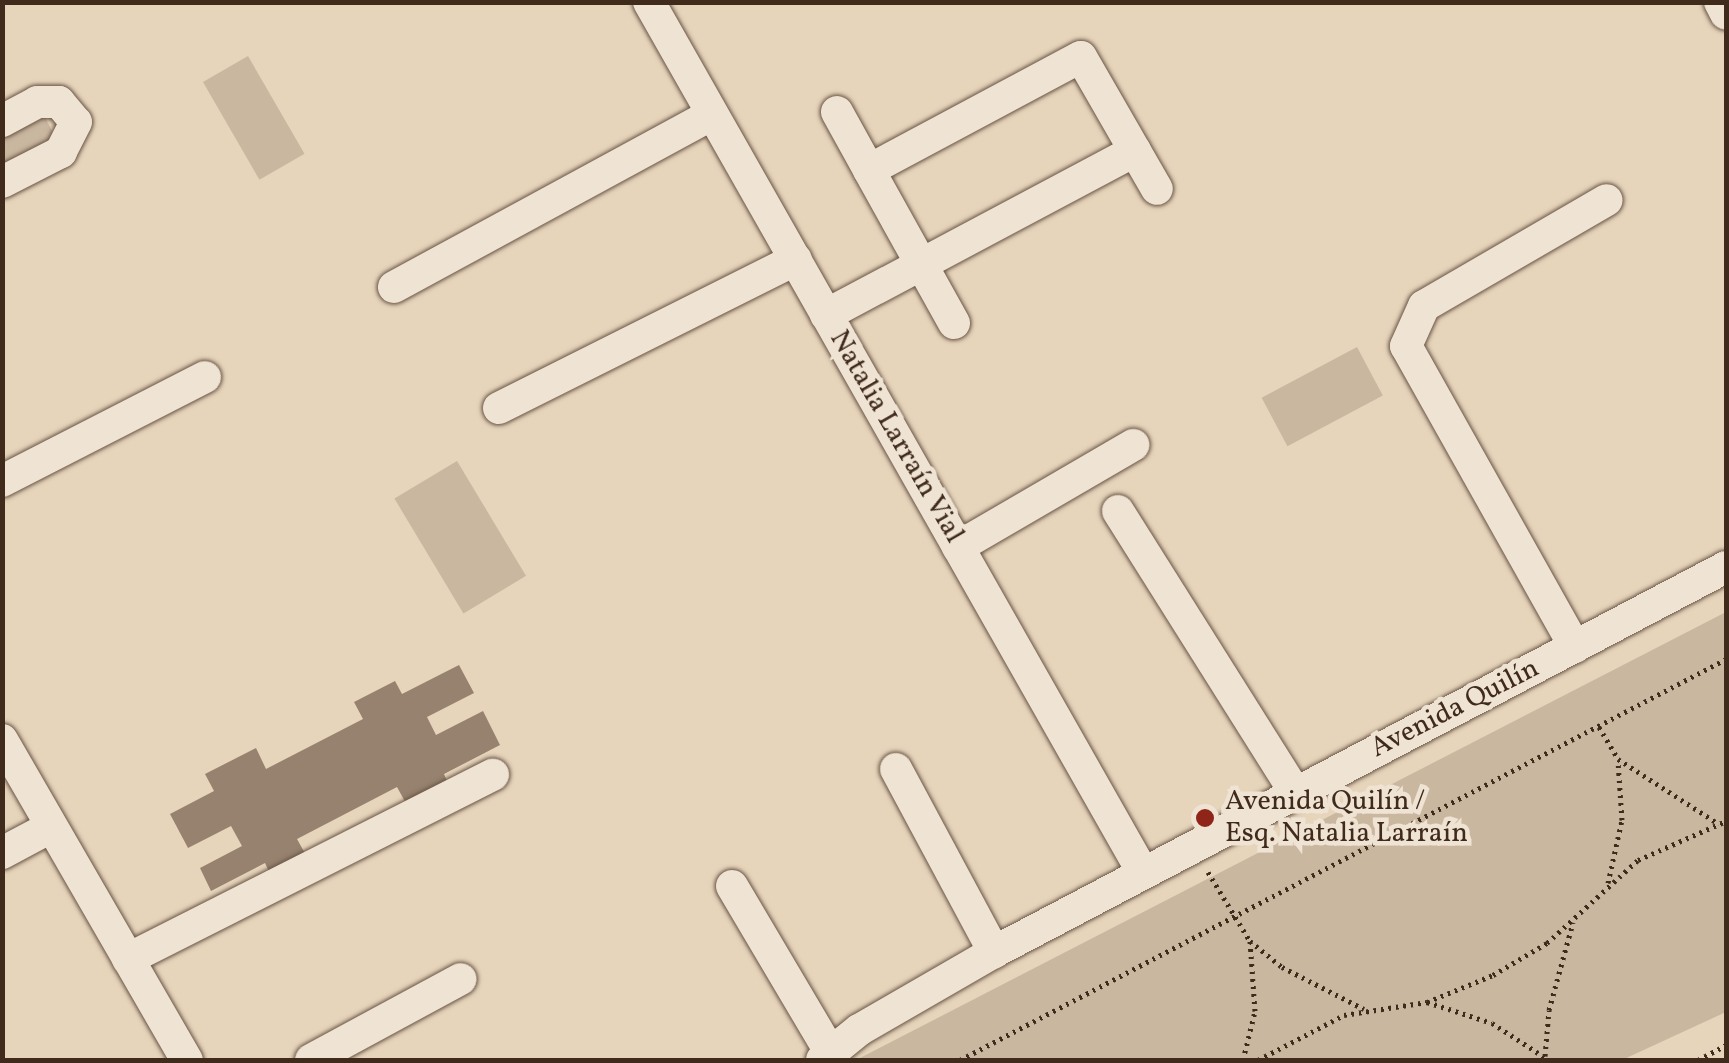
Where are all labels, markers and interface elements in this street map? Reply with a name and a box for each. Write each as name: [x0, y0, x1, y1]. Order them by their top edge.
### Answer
street label: Natalia Larraín Vial: [821, 324, 971, 550]
street label: Avenida Quilín: [1365, 652, 1545, 766]
place label: Avenida Quilín / Esq. Natalia Larraín: [1225, 785, 1468, 851]
marker: Avenida Quilín / Esq. Natalia Larraín: [1194, 807, 1216, 829]

